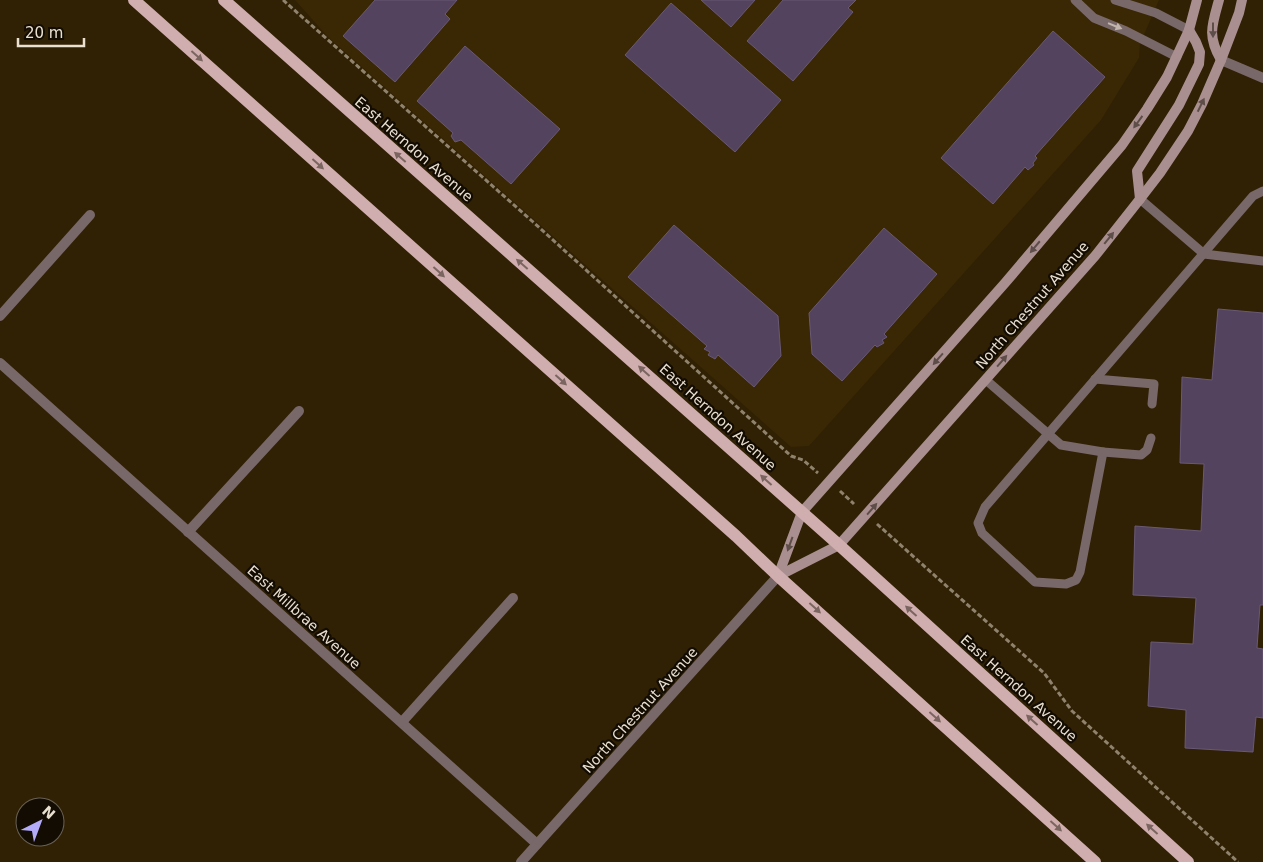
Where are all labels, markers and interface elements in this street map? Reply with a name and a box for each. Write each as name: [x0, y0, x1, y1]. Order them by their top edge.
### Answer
scale bar: [18, 15, 84, 47]
one-way arrow: [1108, 23, 1122, 31]
one-way arrow: [1209, 23, 1217, 39]
text: 20 m: [25, 24, 63, 42]
one-way arrow: [190, 50, 202, 62]
street label: East Herndon Avenue: [352, 93, 476, 205]
one-way arrow: [1197, 98, 1205, 112]
one-way arrow: [1133, 115, 1143, 129]
one-way arrow: [394, 151, 407, 162]
one-way arrow: [312, 158, 324, 170]
one-way arrow: [1103, 232, 1114, 245]
street label: North Chestnut Avenue: [972, 238, 1092, 372]
one-way arrow: [1029, 241, 1041, 253]
one-way arrow: [517, 258, 529, 270]
one-way arrow: [433, 266, 445, 278]
one-way arrow: [932, 353, 943, 366]
one-way arrow: [996, 355, 1008, 367]
street label: East Herndon Avenue: [657, 361, 779, 473]
one-way arrow: [638, 366, 651, 377]
one-way arrow: [554, 374, 566, 386]
one-way arrow: [759, 474, 772, 485]
one-way arrow: [866, 502, 877, 515]
one-way arrow: [786, 537, 794, 552]
street label: East Millbrae Avenue: [244, 562, 364, 672]
one-way arrow: [808, 602, 820, 614]
one-way arrow: [906, 605, 918, 617]
street label: East Herndon Avenue: [958, 632, 1080, 744]
street label: North Chestnut Avenue: [579, 644, 701, 776]
one-way arrow: [929, 711, 941, 723]
one-way arrow: [1026, 714, 1038, 726]
north arrow: [15, 797, 65, 847]
text: N: [39, 802, 58, 822]
one-way arrow: [1049, 820, 1061, 832]
one-way arrow: [1146, 823, 1158, 835]

